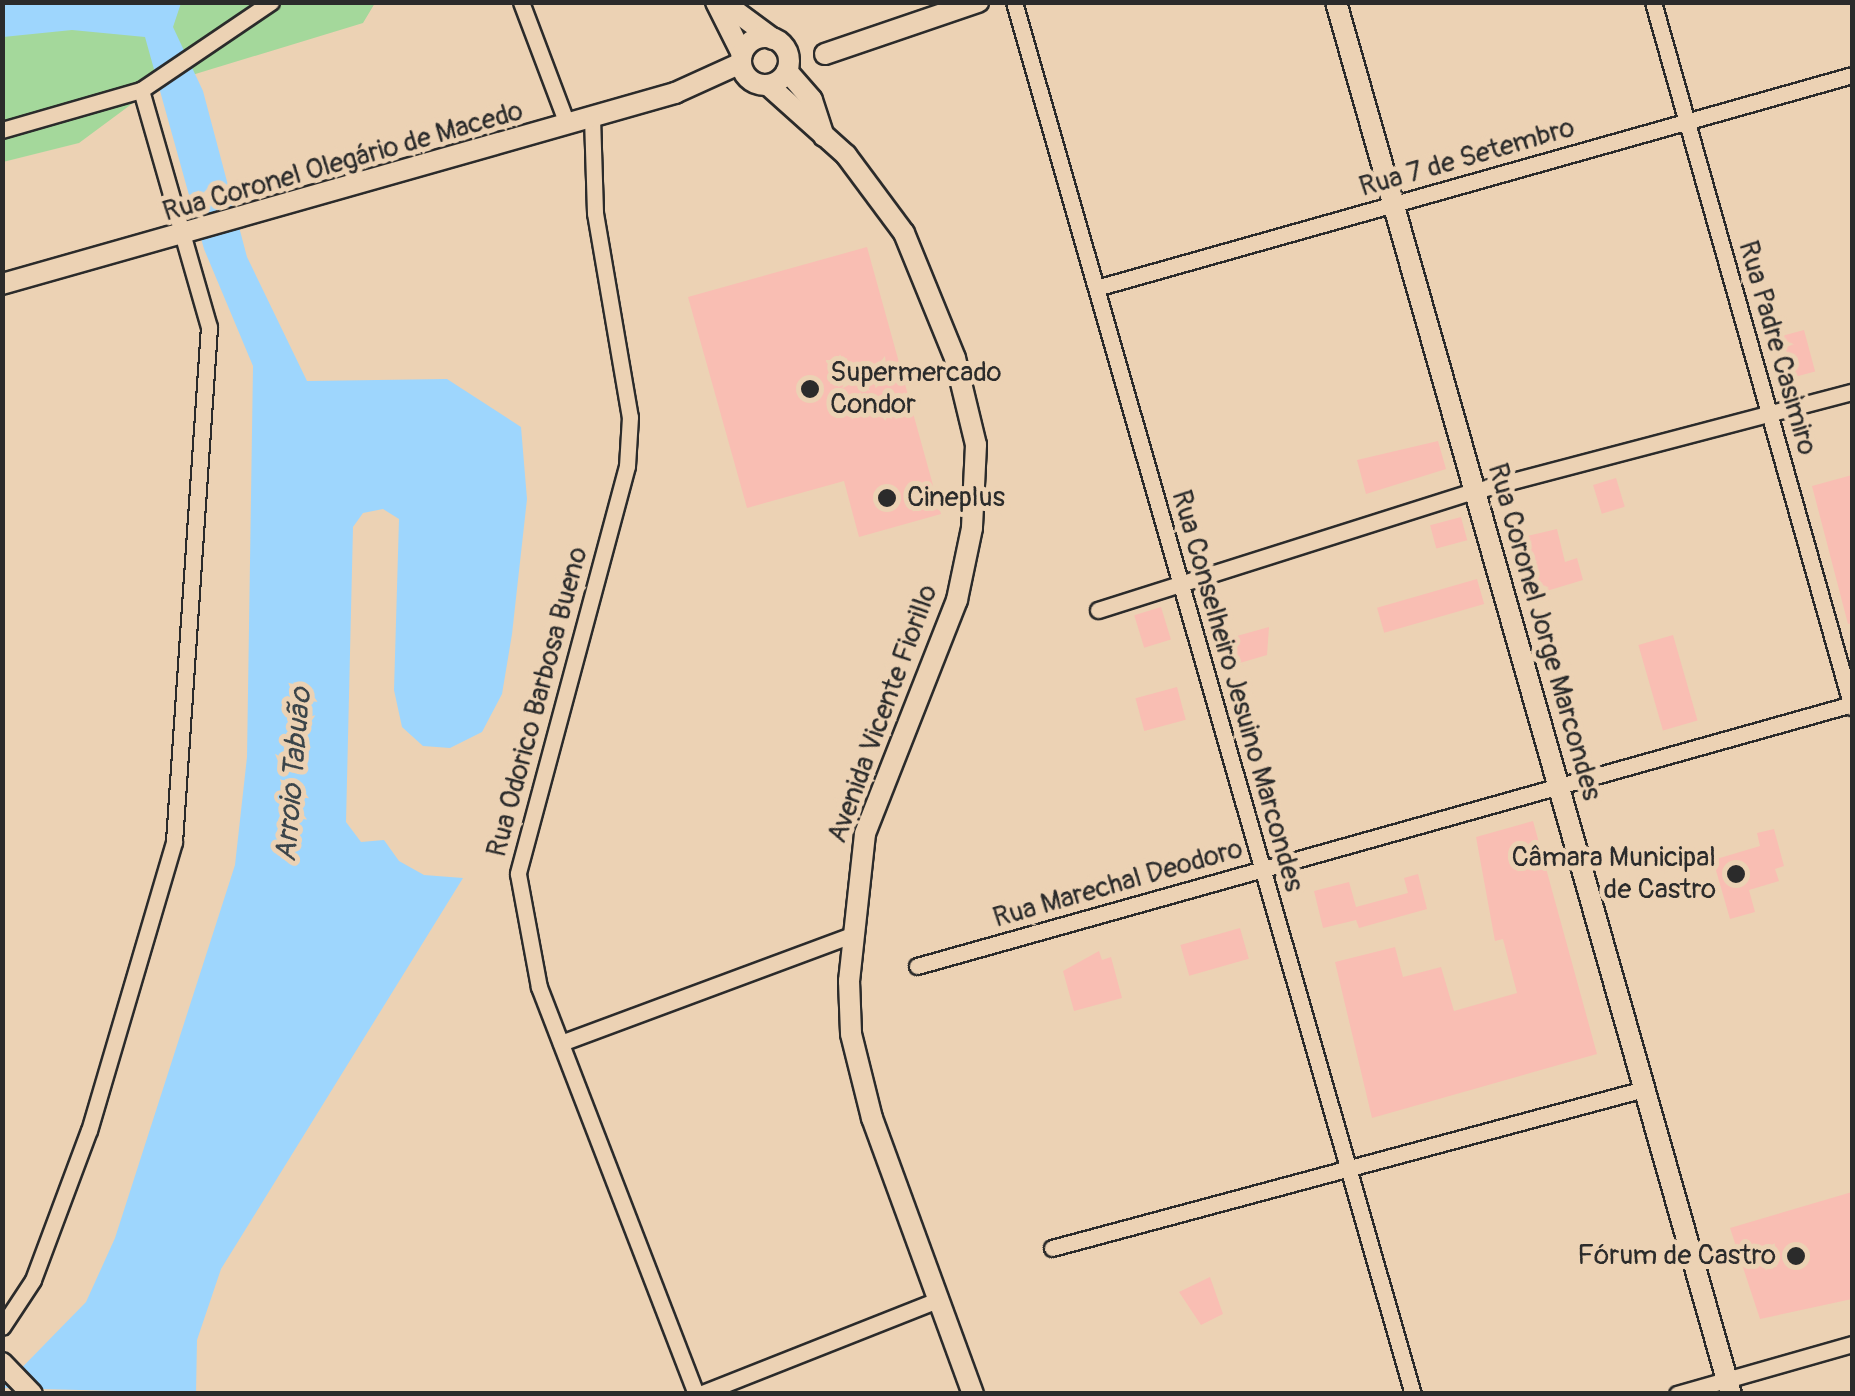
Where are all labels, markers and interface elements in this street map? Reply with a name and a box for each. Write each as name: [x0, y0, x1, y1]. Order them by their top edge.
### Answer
street label: Rua Coronel Olegário de Macedo: [159, 94, 527, 230]
street label: Rua 7 de Setembro: [1356, 111, 1578, 205]
street label: Rua Padre Casimiro: [1730, 237, 1824, 459]
place label: Supermercado Condor: [830, 356, 1002, 422]
marker: Supermercado Condor: [799, 378, 821, 400]
street label: Rua Coronel Jorge Marcondes: [1480, 460, 1608, 804]
place label: Cineplus: [907, 481, 1005, 515]
street label: Rua Conselheiro Jesuino Marcondes: [1164, 486, 1310, 896]
marker: Cineplus: [876, 487, 898, 509]
street label: Rua Odorico Barbosa Bueno: [480, 543, 596, 861]
street label: Avenida Vicente Fiorillo: [821, 580, 945, 848]
water label: Arroio Tabuão: [268, 686, 320, 864]
street label: Rua Marechal Deodoro: [989, 832, 1247, 936]
place label: Câmara Municipal de Castro: [1512, 841, 1716, 907]
marker: Câmara Municipal de Castro: [1725, 863, 1747, 885]
place label: Fórum de Castro: [1577, 1239, 1776, 1273]
marker: Fórum de Castro: [1785, 1245, 1807, 1267]

